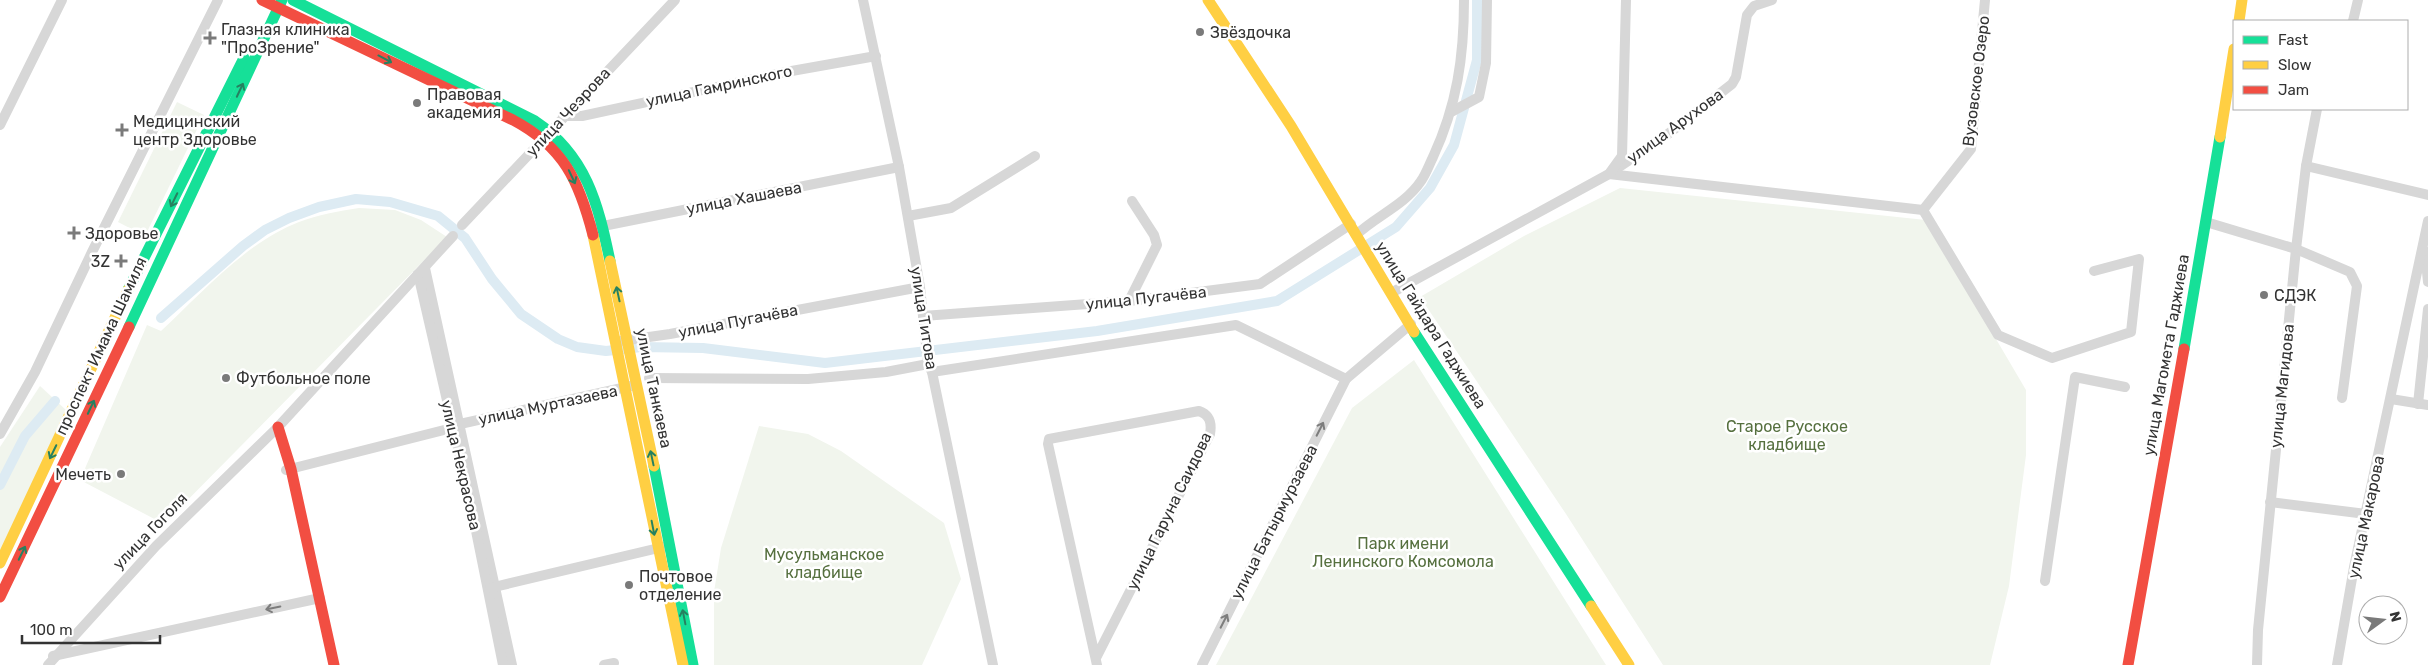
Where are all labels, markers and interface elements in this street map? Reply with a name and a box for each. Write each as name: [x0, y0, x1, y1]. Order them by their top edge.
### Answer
street label: Вузовское Озеро: [1959, 15, 1993, 147]
place label: Глазная клиника "ПроЗрение": [221, 20, 349, 57]
legend: [2233, 20, 2408, 110]
place label: Звёздочка: [1210, 23, 1291, 42]
marker: Звёздочка: [1194, 26, 1206, 38]
marker: Глазная клиника "ПроЗрение": [203, 31, 217, 45]
text: Fast: [2278, 31, 2308, 49]
one-way arrow: [377, 55, 392, 64]
text: Slow: [2278, 56, 2311, 74]
street label: улица Гамринского: [644, 61, 794, 111]
street label: улица Чеэрова: [522, 64, 614, 160]
text: Jam: [2278, 81, 2309, 99]
one-way arrow: [235, 83, 245, 98]
place label: Правовая академия: [427, 85, 501, 122]
street label: улица Арухова: [1623, 85, 1727, 167]
marker: Правовая академия: [411, 97, 423, 109]
place label: Медицинский центр Здоровье: [133, 112, 257, 149]
marker: Медицинский центр Здоровье: [115, 123, 129, 137]
one-way arrow: [568, 169, 577, 184]
street label: улица Хашаева: [685, 178, 803, 218]
one-way arrow: [169, 193, 179, 208]
place label: Здоровье: [85, 224, 158, 243]
marker: Здоровье: [67, 226, 81, 240]
street label: улица Гайдара Гаджиева: [1372, 238, 1490, 412]
place label: 3Z: [91, 252, 110, 271]
street label: улица Магомета Гаджиева: [2139, 253, 2193, 457]
street label: проспект Имама Шамиля: [51, 254, 151, 438]
marker: 3Z: [114, 254, 128, 268]
street label: улица Титова: [906, 265, 942, 371]
street label: улица Пугачёва: [1085, 282, 1207, 314]
one-way arrow: [613, 286, 622, 302]
place label: СДЭК: [2274, 286, 2316, 305]
marker: СДЭК: [2258, 289, 2270, 301]
street label: улица Пугачёва: [677, 300, 799, 342]
street label: улица Магидова: [2266, 323, 2298, 449]
street label: улица Танкаева: [632, 326, 676, 450]
place label: Футбольное поле: [236, 369, 371, 388]
marker: Футбольное поле: [220, 372, 232, 384]
street label: улица Муртазаева: [477, 381, 619, 429]
street label: улица Некрасова: [437, 398, 485, 532]
one-way arrow: [87, 400, 97, 415]
park label: Старое Русское кладбище: [1726, 417, 1848, 454]
one-way arrow: [1316, 422, 1326, 437]
street label: улица Гаруна Саидова: [1122, 429, 1216, 593]
street label: улица Батырмурзаева: [1227, 441, 1321, 603]
one-way arrow: [48, 444, 57, 459]
one-way arrow: [647, 450, 657, 466]
street label: улица Макарова: [2344, 454, 2388, 580]
place label: Мечеть: [55, 465, 111, 484]
marker: Мечеть: [115, 468, 127, 480]
street label: улица Гоголя: [109, 489, 191, 573]
one-way arrow: [648, 519, 658, 535]
park label: Парк имени Ленинского Комсомола: [1312, 534, 1494, 571]
park label: Мусульманское кладбище: [764, 545, 884, 582]
one-way arrow: [17, 546, 27, 561]
place label: Почтовое отделение: [639, 567, 722, 604]
marker: Почтовое отделение: [623, 579, 635, 591]
north arrow: [2358, 595, 2408, 645]
one-way arrow: [265, 604, 281, 613]
one-way arrow: [678, 610, 688, 626]
text: N: [2386, 610, 2405, 624]
scale bar: [22, 612, 160, 644]
one-way arrow: [1219, 614, 1229, 629]
text: 100 m: [30, 621, 72, 639]

